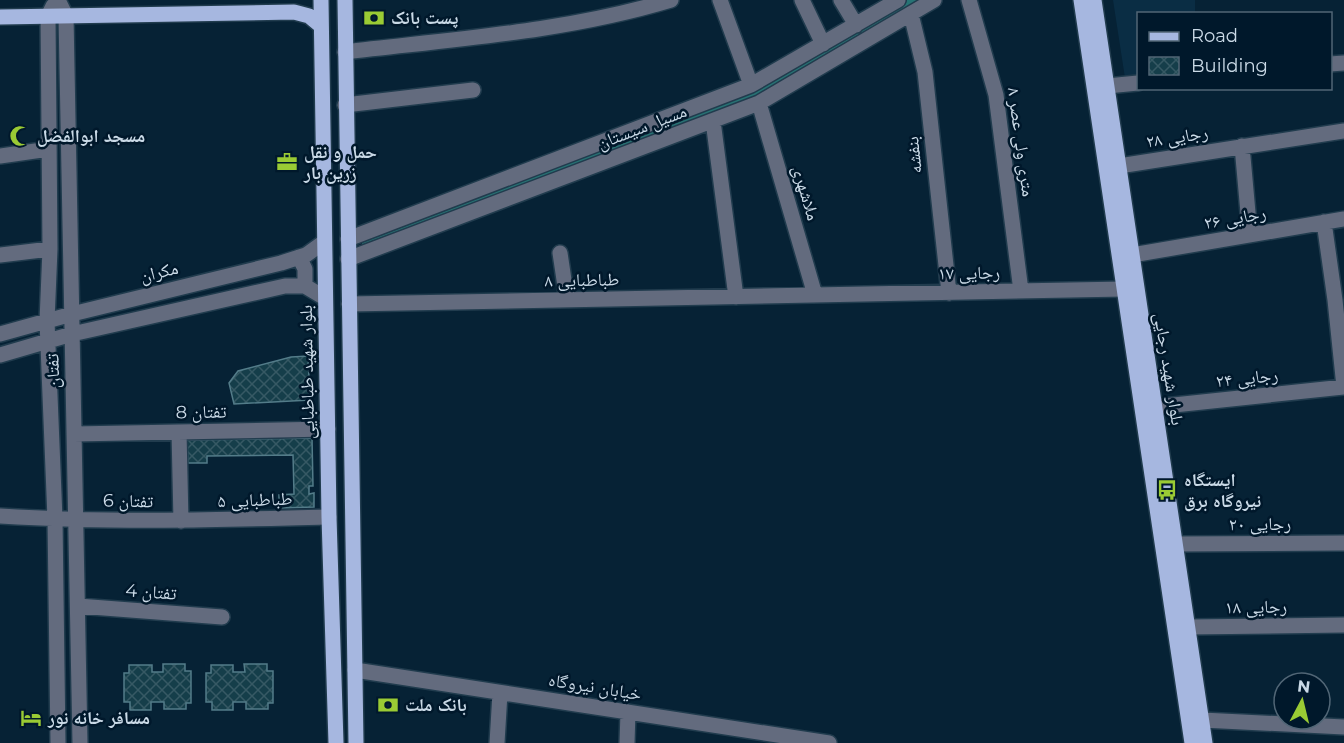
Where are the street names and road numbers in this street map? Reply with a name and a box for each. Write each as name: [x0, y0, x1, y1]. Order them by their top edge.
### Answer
street label: ۸ متری ولی عصر: [1002, 86, 1040, 198]
street label: مسیل سیستان: [594, 100, 690, 154]
street label: رجایی ۲۸: [1144, 121, 1210, 153]
street label: بنفشه: [901, 135, 927, 175]
street label: ملاشهری: [788, 163, 824, 223]
street label: رجایی ۲۶: [1202, 202, 1268, 234]
street label: مکران: [138, 257, 180, 287]
street label: رجایی ۱۷: [938, 261, 1000, 285]
street label: طباطبایی ۸: [544, 268, 620, 292]
street label: بلوار شهید طباطبایی: [295, 305, 319, 439]
street label: بلوار شهید رجایی: [1149, 311, 1189, 427]
street label: تفتان: [41, 353, 65, 389]
street label: رجایی ۲۴: [1215, 364, 1279, 392]
street label: تفتان 8: [175, 401, 227, 423]
street label: طباطبایی ۵: [217, 488, 293, 512]
street label: تفتان 6: [103, 490, 153, 512]
street label: رجایی ۲۰: [1229, 513, 1291, 535]
street label: تفتان 4: [125, 579, 177, 605]
street label: رجایی ۱۸: [1225, 595, 1287, 619]
street label: خیابان نیروگاه: [547, 669, 643, 705]

